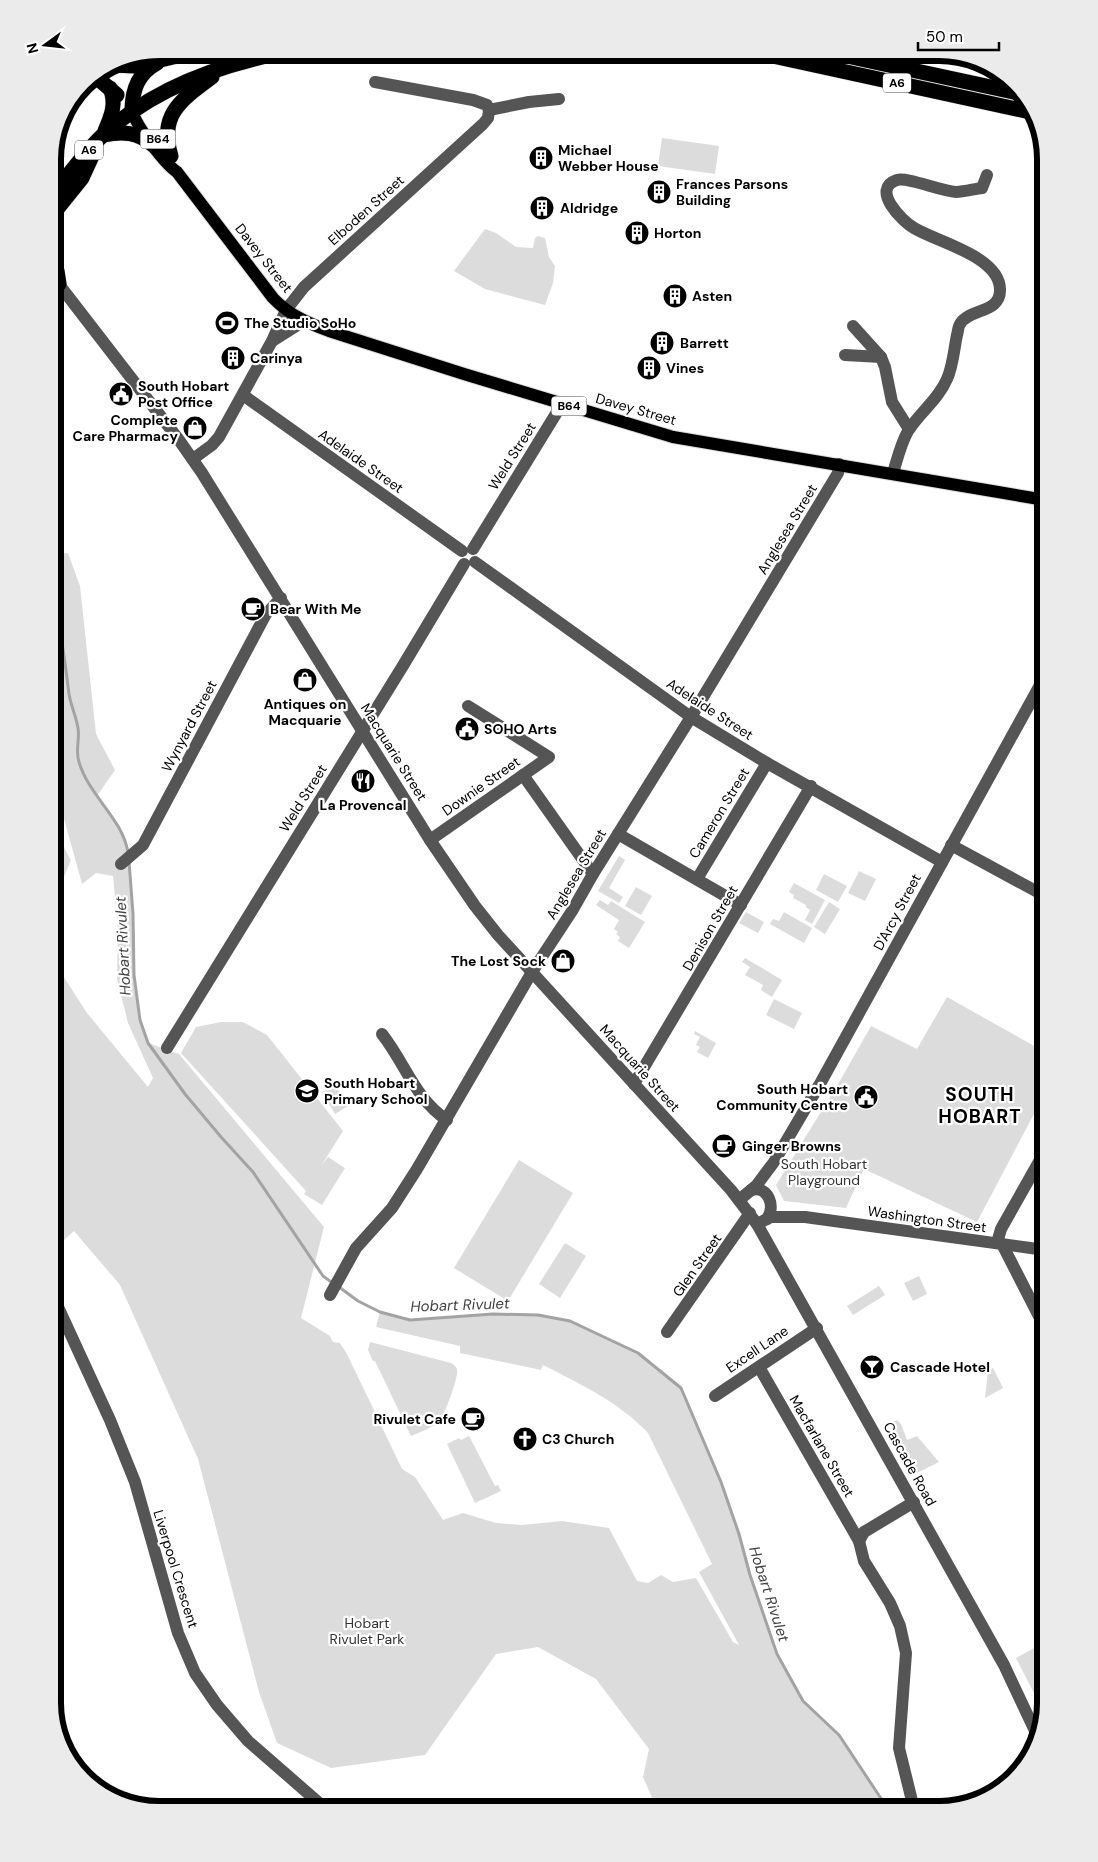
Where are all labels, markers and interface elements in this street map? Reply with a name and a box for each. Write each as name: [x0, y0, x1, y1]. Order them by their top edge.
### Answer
north arrow: [20, 20, 70, 70]
scale bar: [918, 20, 999, 52]
text: 50 m: [926, 27, 963, 47]
text: N: [22, 41, 42, 56]
road number: A6: [883, 74, 911, 92]
road number: B64: [140, 130, 176, 148]
road number: A6: [75, 140, 103, 160]
place label: Michael Webber House: [558, 141, 659, 175]
building icon: Michael Webber House: [528, 145, 554, 171]
street label: Elboden Street: [324, 171, 408, 249]
place label: Frances Parsons Building: [676, 175, 788, 209]
building icon: Frances Parsons Building: [646, 179, 672, 205]
building icon: Aldridge: [529, 195, 555, 221]
place label: Aldridge: [560, 199, 618, 217]
street label: Davey Street: [231, 220, 297, 296]
building icon: Horton: [624, 220, 650, 246]
place label: Horton: [654, 224, 701, 242]
building icon: Asten: [662, 283, 688, 309]
place label: Asten: [692, 287, 732, 305]
sports icon: The Studio SoHo: [214, 310, 240, 336]
place label: The Studio SoHo: [244, 314, 356, 332]
building icon: Barrett: [649, 330, 675, 356]
place label: Barrett: [680, 334, 729, 352]
building icon: Carinya: [220, 345, 246, 371]
place label: Carinya: [250, 349, 303, 367]
building icon: Vines: [636, 355, 662, 381]
place label: Vines: [666, 359, 704, 377]
place label: South Hobart Post Office: [138, 377, 229, 411]
public building icon: South Hobart Post Office: [108, 381, 134, 407]
street label: Davey Street: [594, 389, 678, 429]
road number: B64: [552, 396, 586, 416]
place label: Complete Care Pharmacy: [73, 411, 179, 445]
shop icon: Complete Care Pharmacy: [182, 415, 208, 441]
street label: Weld Street: [484, 419, 540, 493]
street label: Adelaide Street: [315, 425, 407, 497]
street label: Anglesea Street: [753, 481, 821, 577]
cafe icon: Bear With Me: [240, 596, 266, 622]
place label: Bear With Me: [270, 600, 362, 618]
shop icon: Antiques on Macquarie: [292, 667, 318, 693]
street label: Adelaide Street: [663, 674, 757, 744]
street label: Wynyard Street: [157, 677, 221, 775]
place label: Antiques on Macquarie: [264, 695, 346, 729]
street label: Macquarie Street: [357, 700, 431, 804]
public building icon: SOHO Arts: [454, 716, 480, 742]
place label: SOHO Arts: [484, 720, 557, 738]
street label: Downie Street: [439, 752, 523, 820]
street label: Weld Street: [275, 761, 331, 835]
street label: Cameron Street: [685, 764, 753, 862]
restaurant icon: La Provencal: [350, 768, 376, 794]
place label: La Provencal: [320, 796, 406, 814]
street label: Anglesea Street: [542, 826, 610, 922]
street label: D'Arcy Street: [869, 871, 925, 953]
street label: Denison Street: [678, 882, 742, 974]
water label: Hobart Rivulet: [110, 896, 136, 996]
shop icon: The Lost Sock: [550, 948, 576, 974]
place label: The Lost Sock: [451, 952, 546, 970]
street label: Macquarie Street: [596, 1020, 684, 1116]
place label: South Hobart Primary School: [324, 1074, 427, 1108]
school or university icon: South Hobart Primary School: [294, 1078, 320, 1104]
place label: South Hobart Community Centre: [716, 1080, 848, 1114]
district label: SOUTH HOBART: [938, 1082, 1022, 1129]
public building icon: South Hobart Community Centre: [853, 1084, 879, 1110]
cafe icon: Ginger Browns: [711, 1133, 737, 1159]
place label: Ginger Browns: [742, 1137, 841, 1155]
park label: South Hobart Playground: [781, 1155, 867, 1189]
street label: Washington Street: [866, 1202, 988, 1236]
street label: Glen Street: [669, 1230, 725, 1300]
water label: Hobart Rivulet: [410, 1293, 510, 1317]
street label: Excell Lane: [722, 1322, 792, 1376]
bar icon: Cascade Hotel: [859, 1354, 885, 1380]
place label: Cascade Hotel: [890, 1358, 990, 1376]
street label: Macfarlane Street: [786, 1392, 858, 1500]
cafe icon: Rivulet Cafe: [460, 1406, 486, 1432]
place label: Rivulet Cafe: [373, 1410, 456, 1428]
street label: Cascade Road: [879, 1419, 941, 1509]
church icon: C3 Church: [512, 1426, 538, 1452]
place label: C3 Church: [542, 1430, 614, 1448]
street label: Liverpool Crescent: [149, 1508, 203, 1630]
water label: Hobart Rivulet: [744, 1544, 794, 1645]
park label: Hobart Rivulet Park: [330, 1614, 404, 1648]

